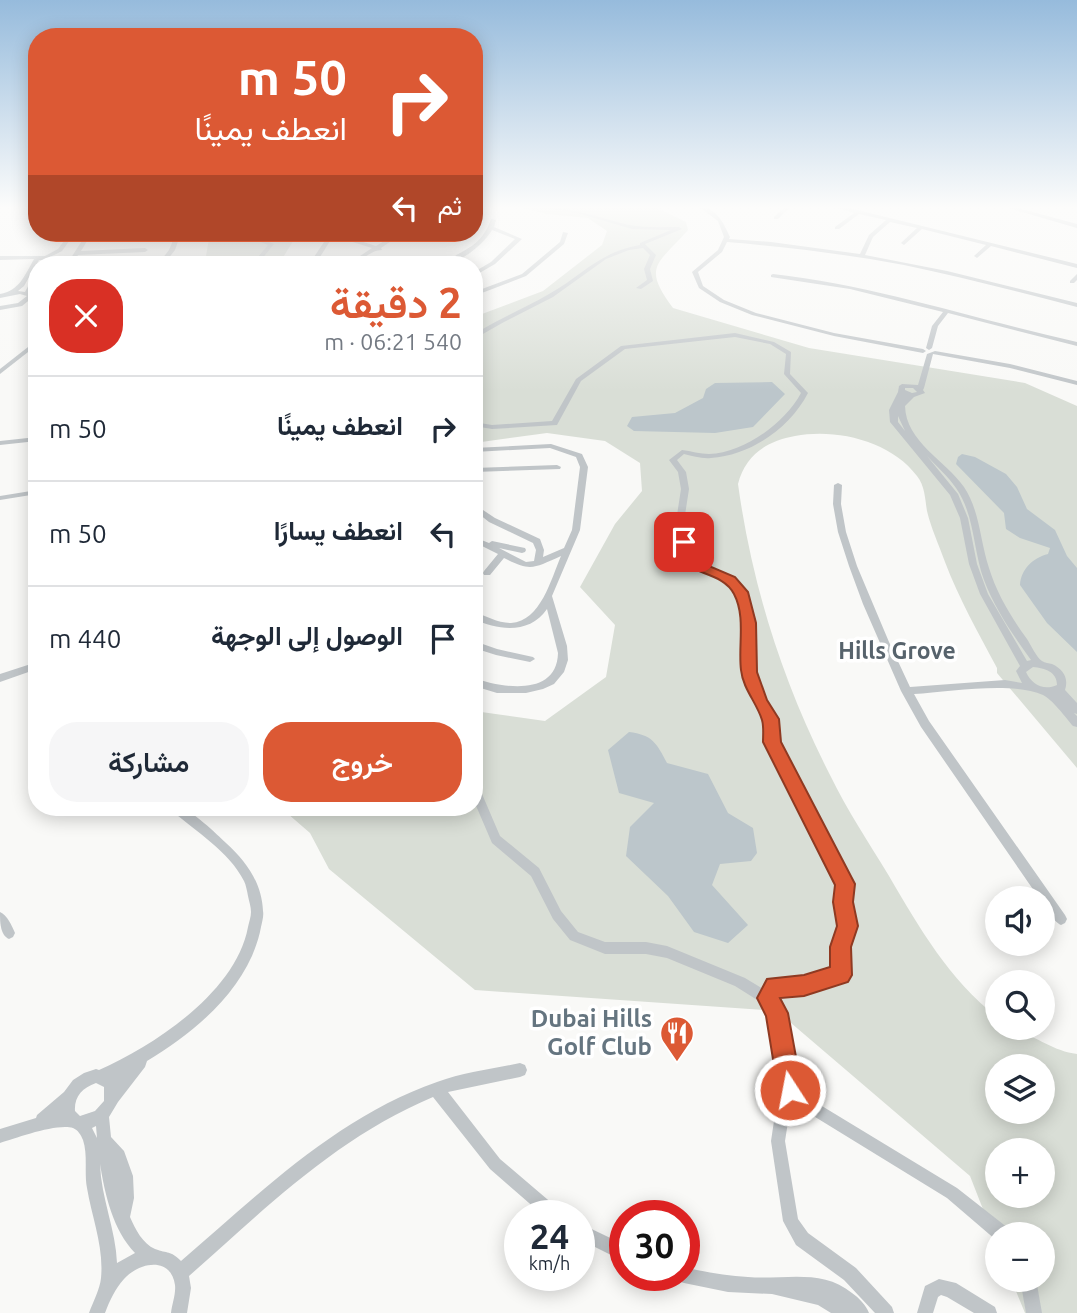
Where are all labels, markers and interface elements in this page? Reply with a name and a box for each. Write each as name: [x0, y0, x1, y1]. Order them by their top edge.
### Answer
text: 50 m: [238, 49, 347, 104]
icon: right: [371, 56, 462, 147]
text: انعطف يمينًا: [194, 110, 347, 146]
icon: left: [386, 189, 424, 227]
text: ثم: [438, 191, 462, 220]
button: close: [49, 279, 123, 353]
text: 2 دقيقة: [330, 279, 462, 326]
text: 540 m · 06:21: [324, 329, 462, 354]
icon: right: [424, 410, 462, 448]
text: انعطف يمينًا: [277, 411, 403, 440]
text: 50 m: [49, 414, 107, 443]
pin: [654, 512, 714, 572]
icon: left: [424, 515, 462, 553]
text: انعطف يسارًا: [274, 516, 403, 545]
text: 50 m: [49, 519, 107, 548]
icon: arrive: [665, 523, 703, 561]
icon: arrive: [424, 620, 462, 658]
text: الوصول إلى الوجهة: [211, 621, 403, 650]
text: 440 m: [49, 624, 121, 653]
district label: Hills Grove: [838, 638, 956, 663]
button: مشاركة: [49, 722, 249, 802]
button: خروج: [263, 722, 462, 802]
map controls: [985, 886, 1055, 1292]
button: sound: [985, 886, 1055, 956]
button: search: [985, 970, 1055, 1040]
place label: Dubai Hills Golf Club: [531, 1005, 652, 1060]
restaurant icon: Dubai Hills Golf Club: [658, 1014, 696, 1063]
position arrow: [753, 1053, 827, 1127]
button: layers: [985, 1054, 1055, 1124]
button: +: [985, 1138, 1055, 1208]
speed limit sign: 30: [609, 1200, 700, 1291]
text: 24: [530, 1216, 569, 1256]
button: −: [985, 1222, 1055, 1292]
text: km/h: [529, 1253, 570, 1273]

